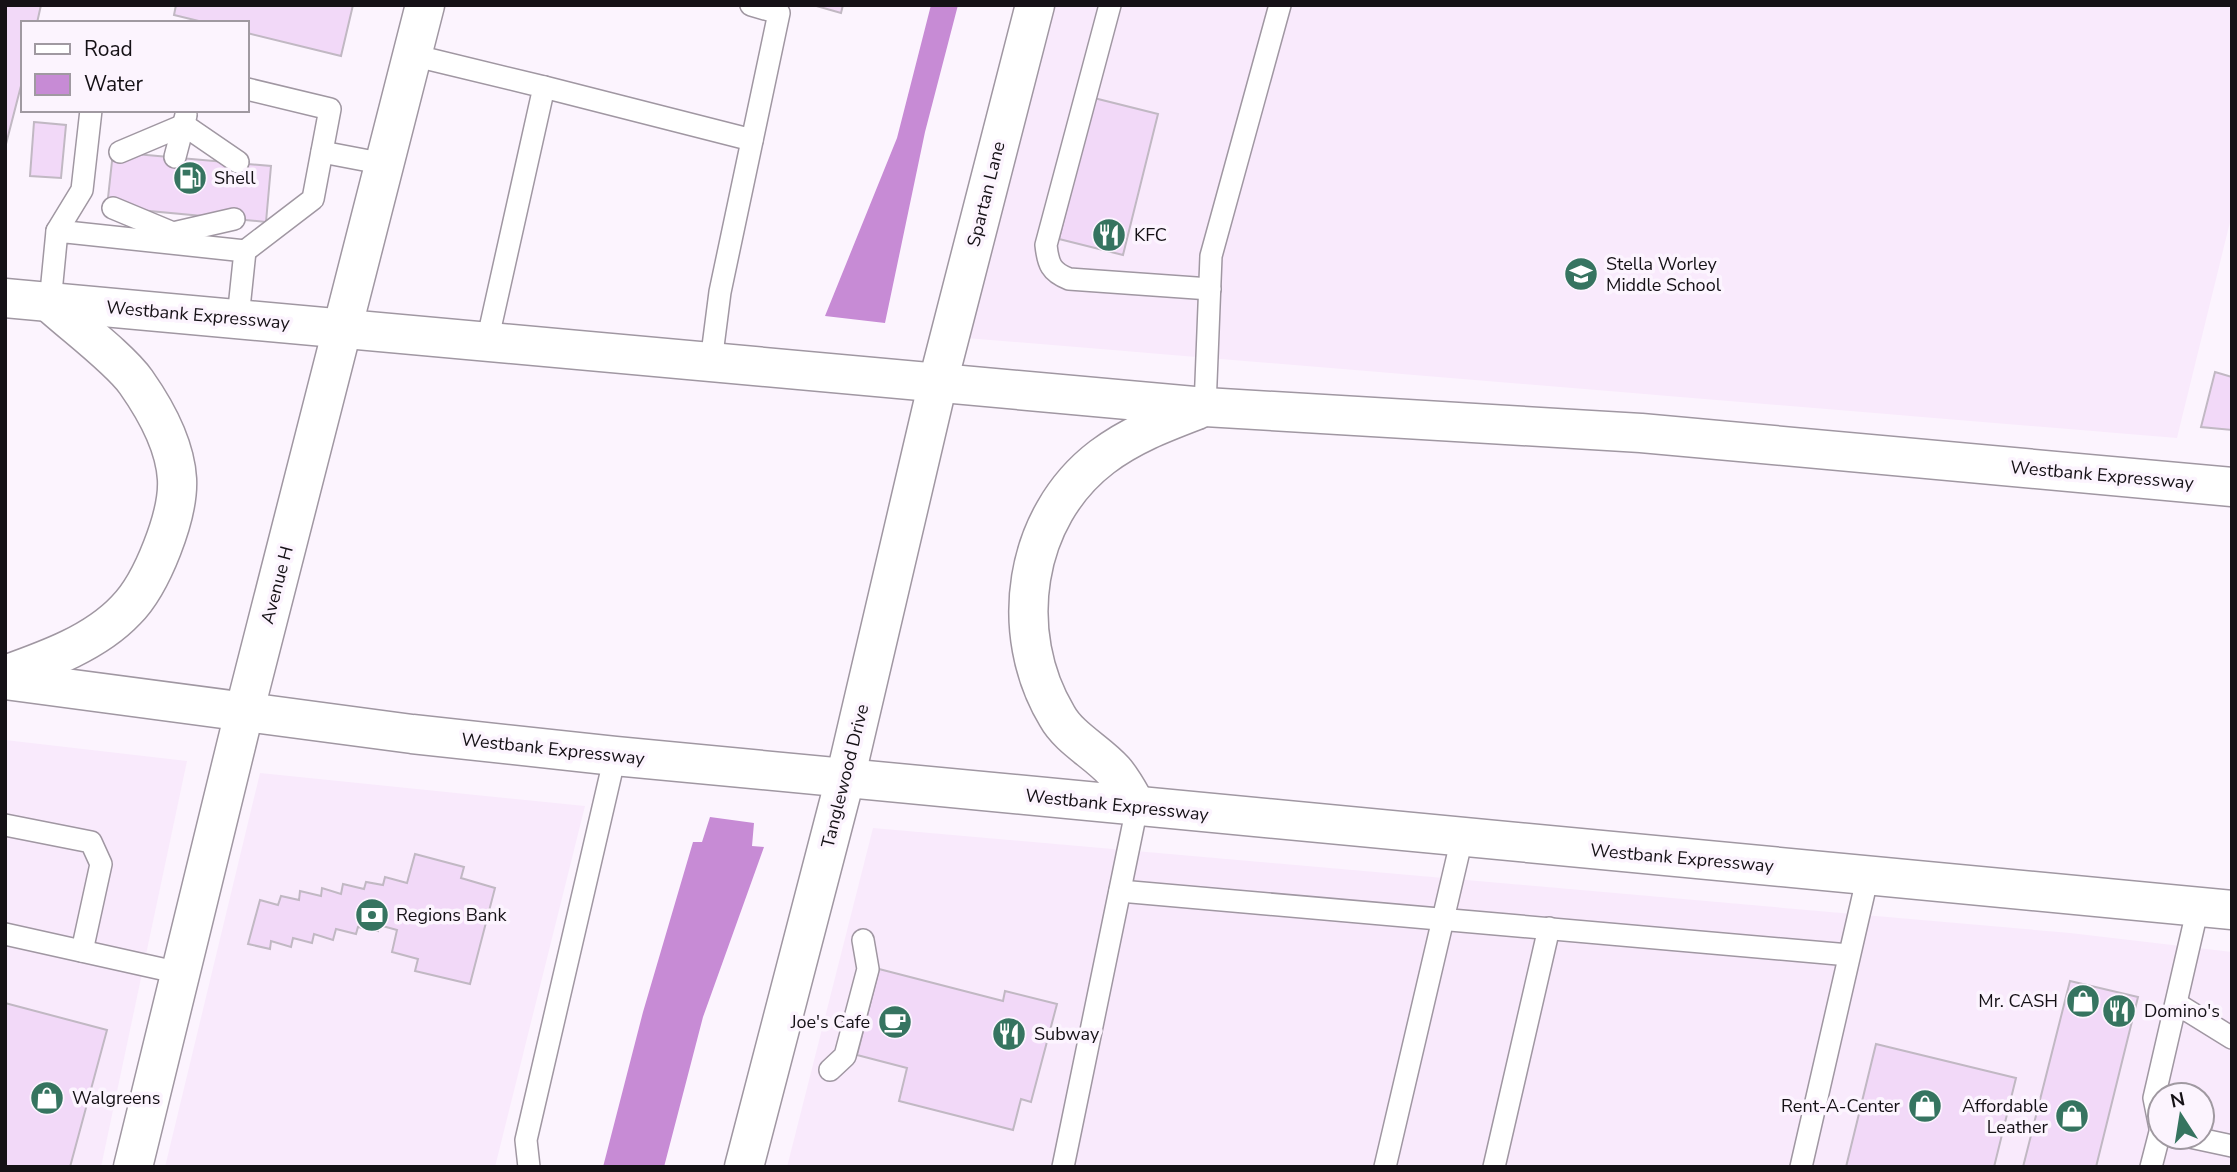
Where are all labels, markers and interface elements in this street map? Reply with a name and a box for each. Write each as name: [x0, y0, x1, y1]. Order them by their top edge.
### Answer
legend: [21, 21, 248, 112]
text: Road: [84, 35, 133, 63]
text: Water: [84, 70, 143, 98]
street label: Spartan Lane: [961, 139, 1011, 249]
fuel station icon: Shell: [171, 159, 209, 197]
place label: Shell: [214, 166, 256, 190]
restaurant icon: KFC: [1090, 216, 1128, 254]
place label: KFC: [1134, 223, 1167, 247]
place label: Stella Worley Middle School: [1606, 252, 1722, 297]
school or university icon: Stella Worley Middle School: [1562, 255, 1600, 293]
street label: Westbank Expressway: [105, 295, 292, 335]
street label: Westbank Expressway: [2009, 455, 2196, 495]
street label: Avenue H: [255, 543, 299, 627]
street label: Tanglewood Drive: [816, 702, 874, 850]
street label: Westbank Expressway: [460, 727, 647, 771]
street label: Westbank Expressway: [1024, 783, 1211, 827]
street label: Westbank Expressway: [1589, 838, 1776, 878]
bank icon: Regions Bank: [353, 896, 391, 934]
place label: Regions Bank: [396, 903, 508, 927]
shop icon: Mr. CASH: [2064, 982, 2102, 1020]
place label: Mr. CASH: [1978, 989, 2058, 1013]
restaurant icon: Domino's: [2100, 992, 2138, 1030]
place label: Domino's: [2144, 999, 2220, 1023]
cafe icon: Joe's Cafe: [876, 1003, 914, 1041]
place label: Joe's Cafe: [790, 1010, 870, 1034]
restaurant icon: Subway: [990, 1015, 1028, 1053]
place label: Subway: [1034, 1022, 1100, 1046]
shop icon: Walgreens: [28, 1079, 66, 1117]
north arrow: [2146, 1081, 2216, 1151]
place label: Walgreens: [72, 1086, 160, 1110]
text: N: [2168, 1086, 2187, 1115]
shop icon: Rent-A-Center: [1906, 1087, 1944, 1125]
place label: Rent-A-Center: [1781, 1094, 1901, 1118]
place label: Affordable Leather: [1962, 1094, 2049, 1139]
shop icon: Affordable Leather: [2053, 1097, 2091, 1135]

